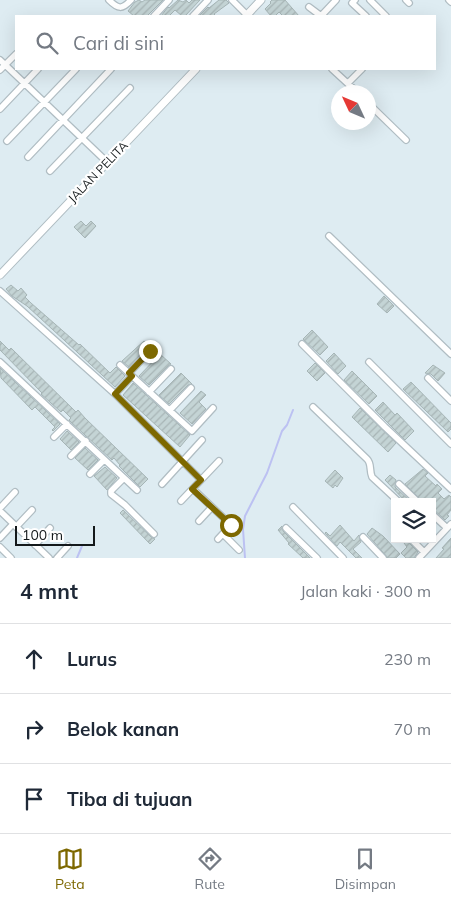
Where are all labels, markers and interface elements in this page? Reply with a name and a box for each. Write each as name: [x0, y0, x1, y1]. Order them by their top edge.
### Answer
search box: [15, 15, 436, 70]
icon: search: [33, 29, 61, 57]
text: Cari di sini: [73, 31, 164, 55]
north arrow: [331, 85, 376, 130]
street label: JALAN PELITA: [65, 138, 131, 206]
route end: [139, 340, 162, 363]
map controls: [391, 498, 436, 543]
button: layers: [391, 498, 436, 543]
route start: [220, 514, 243, 537]
scale bar: [15, 523, 95, 546]
text: 100 m: [22, 526, 63, 544]
text: 4 mnt: [20, 578, 78, 604]
text: Jalan kaki · 300 m: [300, 581, 431, 601]
icon: ahead: [20, 645, 48, 673]
text: Lurus: [67, 647, 117, 671]
text: 230 m: [384, 649, 431, 669]
icon: right: [20, 715, 48, 743]
text: Belok kanan: [67, 717, 179, 741]
text: 70 m: [394, 719, 431, 739]
icon: arrive: [20, 785, 48, 813]
text: Tiba di tujuan: [67, 787, 192, 811]
tab: Peta: [55, 845, 85, 893]
tab: Rute: [195, 845, 225, 893]
tab: Disimpan: [335, 845, 396, 893]

